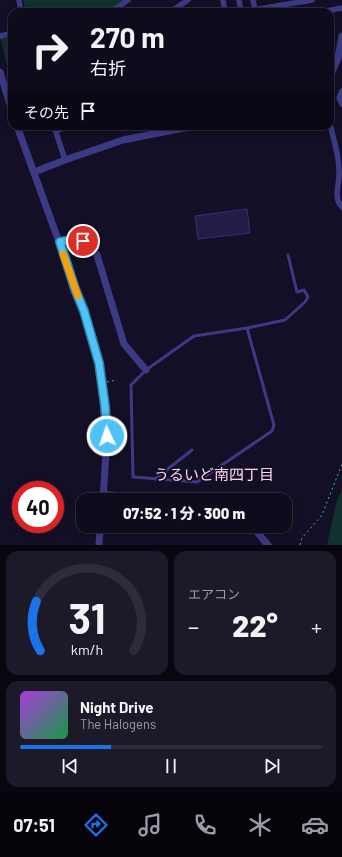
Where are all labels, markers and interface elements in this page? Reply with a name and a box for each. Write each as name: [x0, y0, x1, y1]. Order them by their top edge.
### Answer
text: 270 m: [90, 20, 165, 54]
icon: right: [24, 24, 76, 76]
text: 右折: [90, 57, 126, 79]
icon: arrive: [77, 100, 99, 122]
text: その先: [24, 103, 69, 121]
pin: [66, 224, 100, 258]
icon: arrive: [72, 230, 94, 252]
position arrow: [86, 415, 128, 457]
district label: うるいど南四丁目: [154, 465, 274, 483]
speed limit sign: 40: [12, 481, 64, 533]
text: 07:52 · 1 分 · 300 m: [123, 504, 245, 522]
text: エアコン: [188, 586, 240, 602]
text: 31: [68, 592, 106, 642]
text: 22°: [232, 607, 278, 643]
text: −: [188, 613, 199, 639]
text: +: [311, 613, 322, 639]
text: km/h: [71, 641, 103, 658]
text: Night Drive: [80, 698, 153, 716]
text: The Halogens: [80, 716, 156, 732]
icon: previous: [59, 755, 81, 777]
icon: pause: [160, 755, 182, 777]
icon: next: [261, 755, 283, 777]
icon: directions: [82, 811, 110, 839]
icon: music: [136, 811, 164, 839]
icon: phone: [191, 811, 219, 839]
icon: climate: [246, 811, 274, 839]
icon: car: [301, 811, 329, 839]
text: 07:51: [13, 814, 55, 836]

